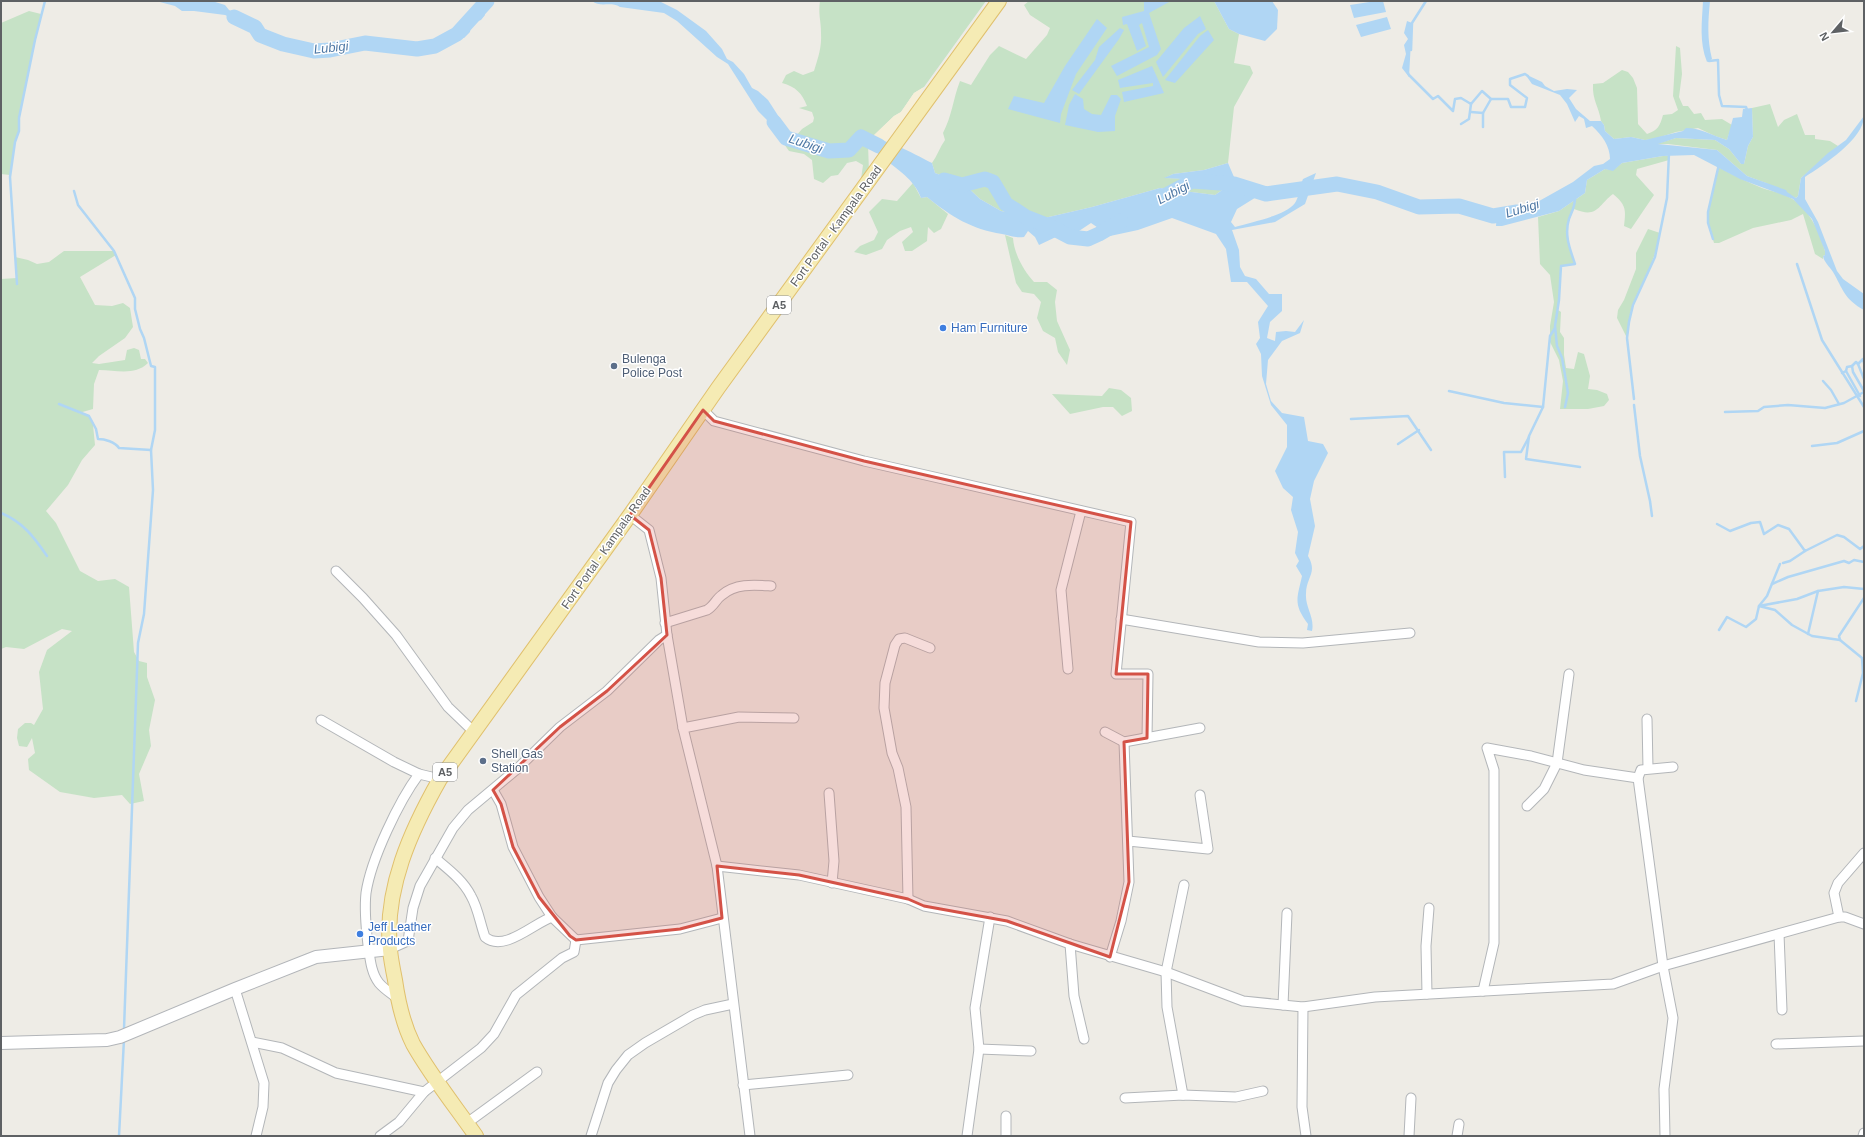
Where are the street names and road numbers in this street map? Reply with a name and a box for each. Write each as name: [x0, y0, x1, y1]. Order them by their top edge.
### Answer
street label: Fort Portal - Kampala Road: [787, 163, 885, 289]
road number: A5: [767, 296, 791, 314]
street label: Fort Portal - Kampala Road: [558, 484, 654, 612]
road number: A5: [433, 763, 457, 781]

